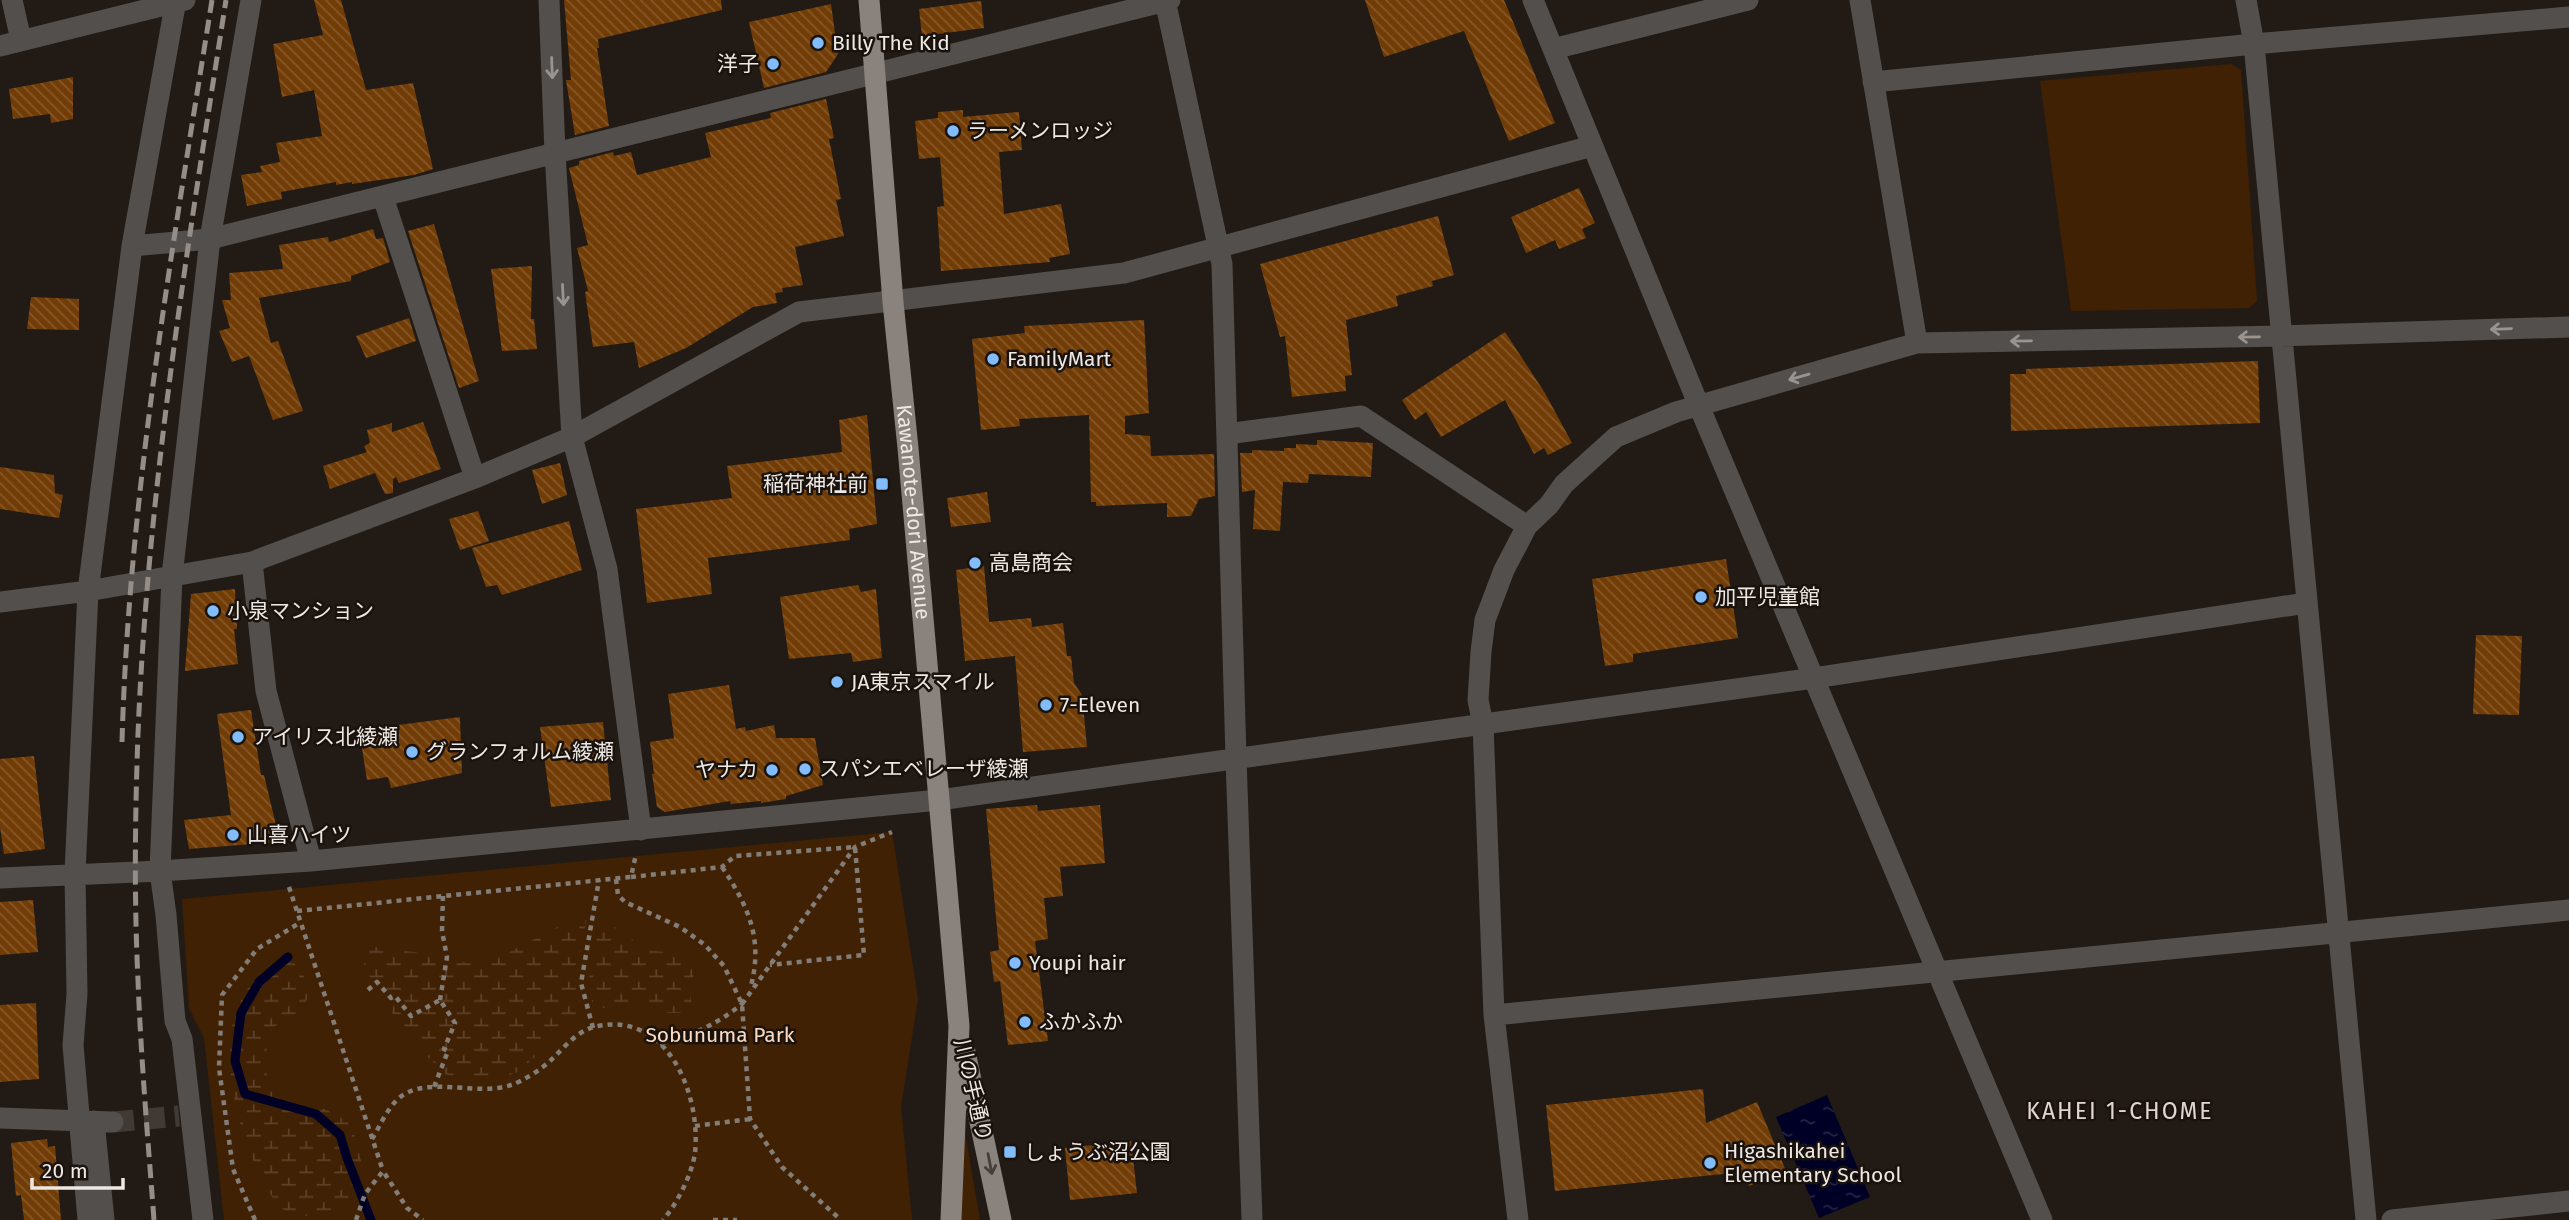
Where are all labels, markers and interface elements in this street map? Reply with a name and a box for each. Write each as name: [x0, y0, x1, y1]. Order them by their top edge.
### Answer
place label: Billy The Kid: [832, 30, 950, 56]
marker: Billy The Kid: [810, 35, 826, 51]
place label: 洋子: [717, 51, 759, 77]
one-way arrow: [545, 56, 559, 79]
marker: 洋子: [765, 56, 781, 72]
place label: ラーメンロッジ: [967, 118, 1113, 144]
marker: ラーメンロッジ: [945, 123, 961, 139]
one-way arrow: [557, 284, 570, 307]
one-way arrow: [2490, 322, 2513, 336]
one-way arrow: [2238, 330, 2261, 343]
one-way arrow: [2010, 334, 2033, 347]
place label: FamilyMart: [1007, 346, 1112, 372]
marker: FamilyMart: [985, 351, 1001, 367]
one-way arrow: [1788, 371, 1810, 384]
street label: Kawanote-dori Avenue: [891, 403, 936, 621]
place label: 稲荷神社前: [763, 471, 868, 497]
marker: 稲荷神社前: [874, 476, 890, 492]
place label: 高島商会: [989, 550, 1073, 576]
marker: 高島商会: [967, 555, 983, 571]
place label: 加平児童館: [1715, 584, 1820, 610]
marker: 加平児童館: [1693, 589, 1709, 605]
place label: 小泉マンション: [227, 598, 374, 624]
marker: 小泉マンション: [205, 603, 221, 619]
place label: JA東京スマイル: [851, 669, 995, 695]
marker: JA東京スマイル: [829, 674, 845, 690]
place label: 7-Eleven: [1060, 692, 1140, 718]
marker: 7-Eleven: [1038, 697, 1054, 713]
place label: アイリス北綾瀬: [252, 724, 398, 750]
marker: アイリス北綾瀬: [230, 729, 246, 745]
place label: グランフォルム綾瀬: [426, 739, 614, 765]
marker: グランフォルム綾瀬: [404, 744, 420, 760]
place label: スパシエベレーザ綾瀬: [819, 756, 1029, 782]
place label: ヤナカ: [695, 757, 758, 783]
marker: スパシエベレーザ綾瀬: [797, 761, 813, 777]
marker: ヤナカ: [764, 762, 780, 778]
place label: 山喜ハイツ: [247, 822, 352, 848]
marker: 山喜ハイツ: [225, 827, 241, 843]
place label: Youpi hair: [1029, 950, 1126, 976]
marker: Youpi hair: [1007, 955, 1023, 971]
place label: ふかふか: [1039, 1009, 1123, 1035]
marker: ふかふか: [1017, 1014, 1033, 1030]
park label: Sobunuma Park: [645, 1022, 795, 1048]
street label: 川の手通り: [949, 1036, 997, 1144]
district label: KAHEI 1-CHOME: [2026, 1097, 2214, 1125]
place label: Higashikahei Elementary School: [1724, 1138, 1902, 1188]
place label: しょうぶ沼公園: [1024, 1139, 1171, 1165]
marker: しょうぶ沼公園: [1002, 1144, 1018, 1160]
scale bar: [32, 1146, 122, 1190]
one-way arrow: [984, 1152, 997, 1175]
marker: Higashikahei Elementary School: [1702, 1155, 1718, 1171]
text: 20 m: [42, 1158, 88, 1184]

